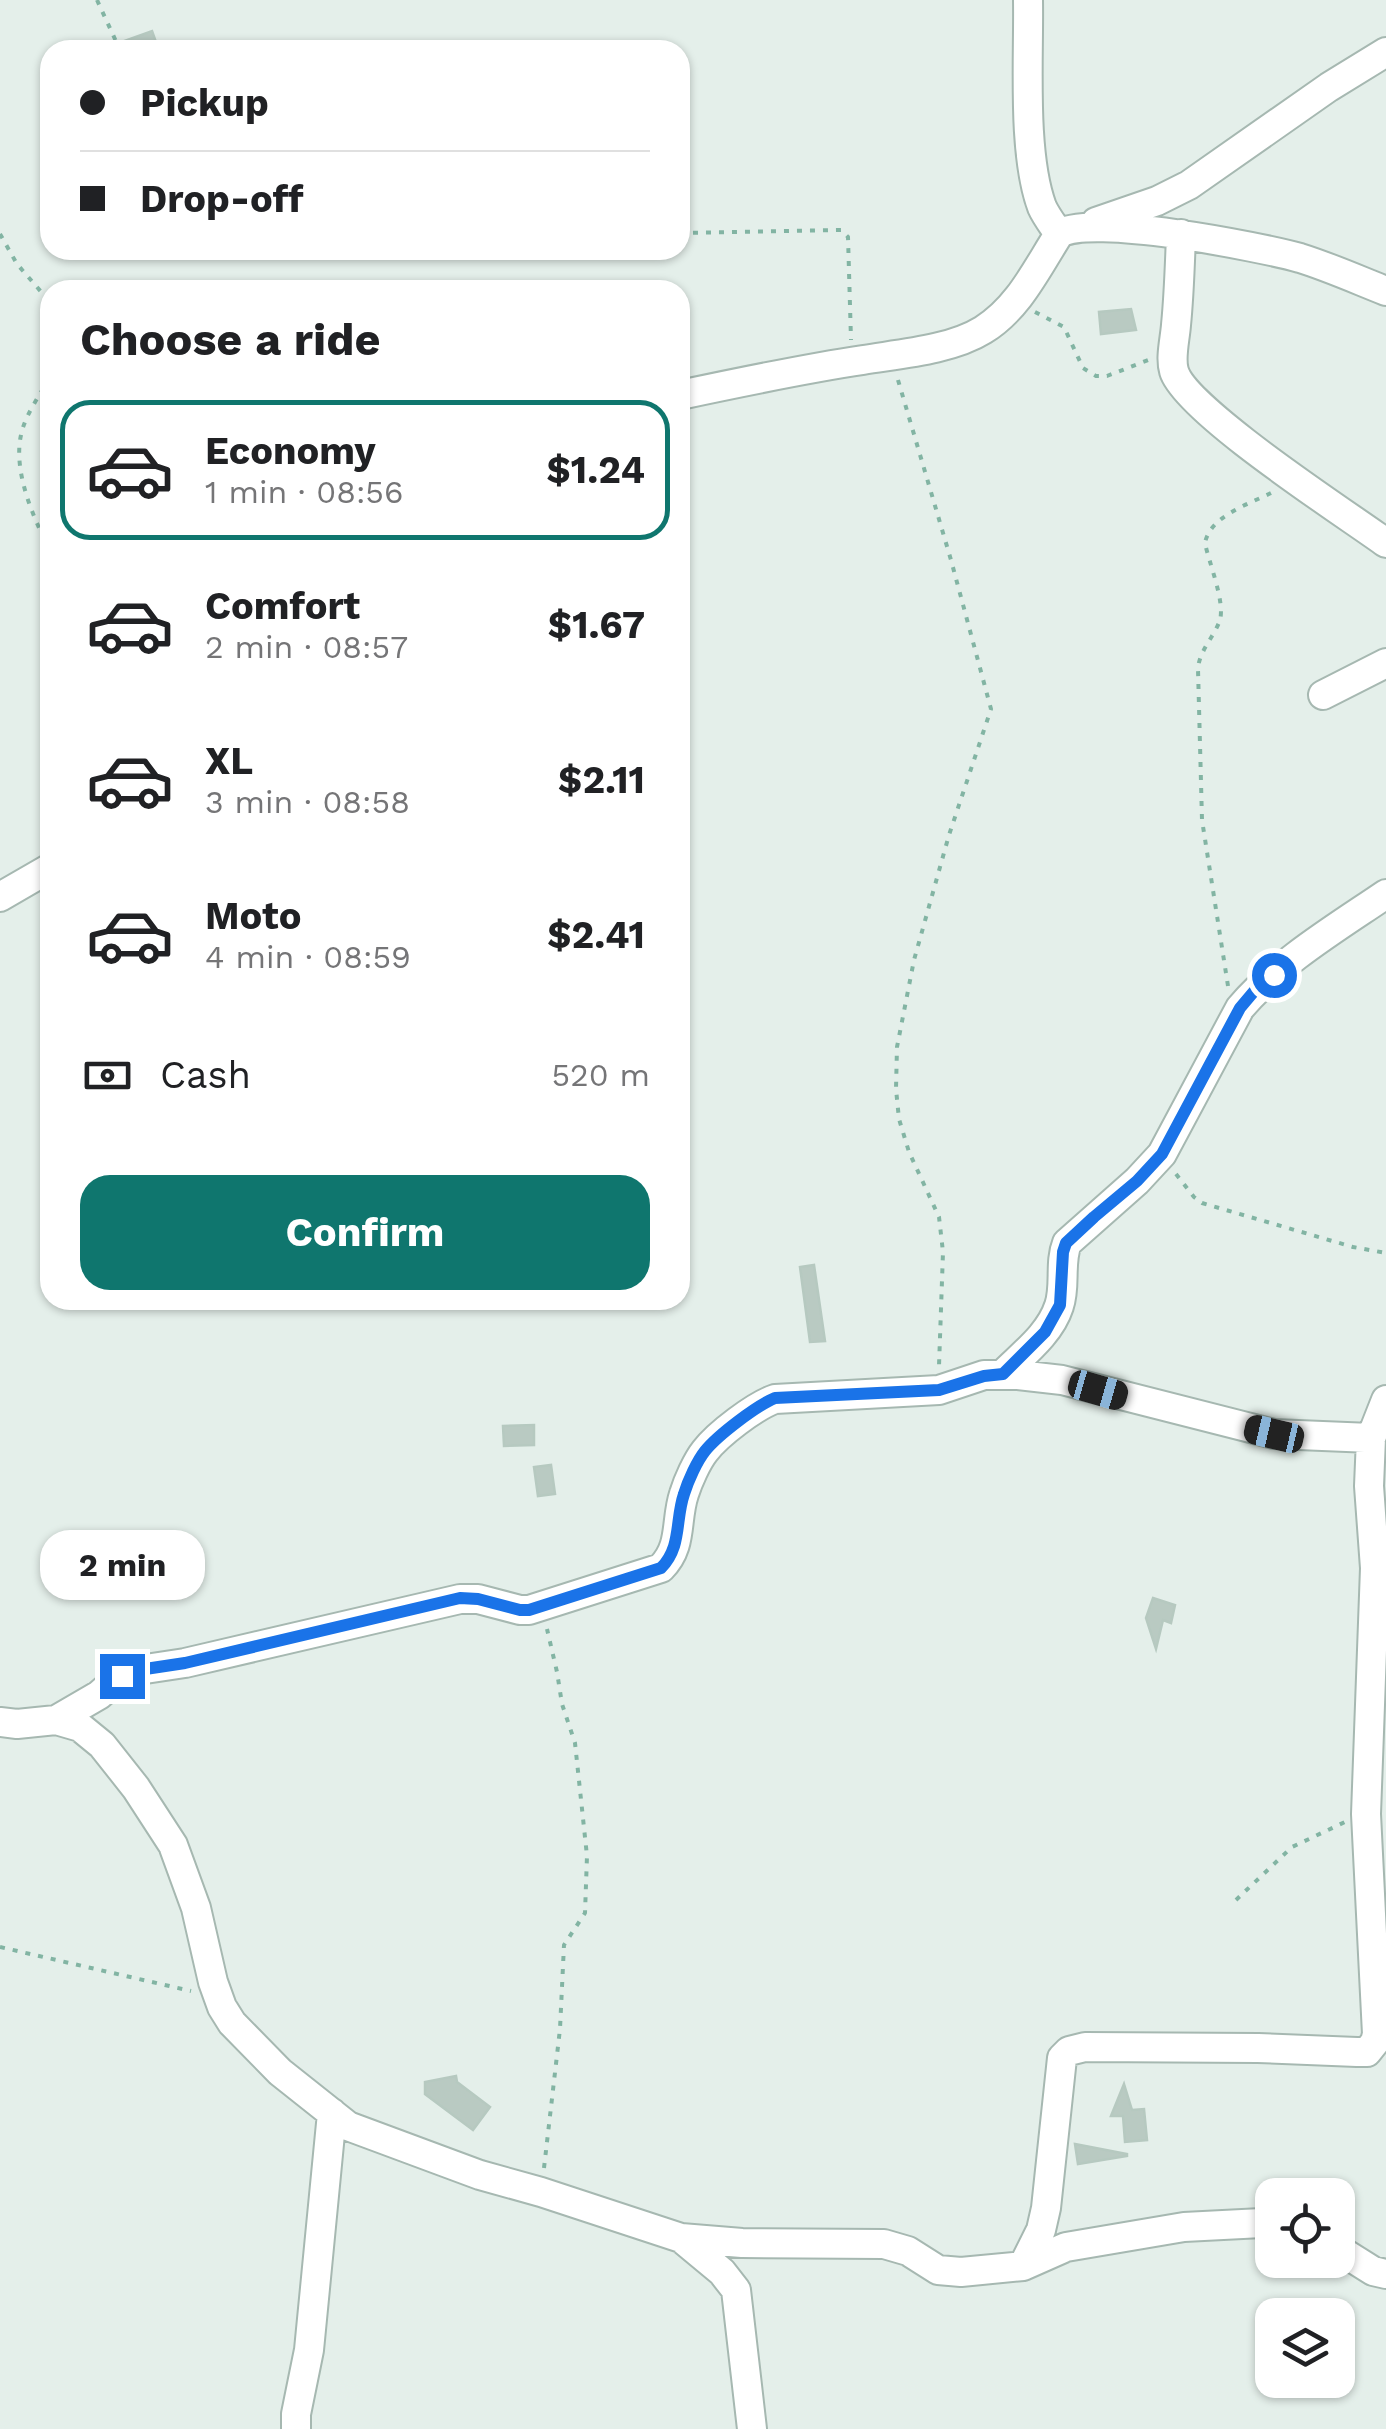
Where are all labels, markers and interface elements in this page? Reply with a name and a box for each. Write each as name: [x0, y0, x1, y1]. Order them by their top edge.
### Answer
text: Pickup: [140, 81, 269, 125]
text: Drop-off: [140, 177, 304, 221]
text: Choose a ride: [80, 313, 380, 366]
icon: car: [85, 425, 175, 515]
text: Economy: [205, 429, 376, 473]
text: $1.24: [547, 448, 645, 492]
text: 1 min · 08:56: [205, 473, 403, 511]
icon: car: [85, 580, 175, 670]
text: Comfort: [205, 584, 360, 628]
text: $1.67: [548, 603, 645, 647]
text: 2 min · 08:57: [205, 628, 408, 666]
icon: car: [85, 735, 175, 825]
text: XL: [205, 739, 253, 783]
text: $2.11: [558, 758, 645, 802]
text: 3 min · 08:58: [205, 783, 410, 821]
icon: car: [85, 890, 175, 980]
text: Moto: [205, 894, 301, 938]
text: $2.41: [547, 913, 645, 957]
text: 4 min · 08:59: [205, 938, 411, 976]
route start: [1252, 953, 1297, 998]
icon: cash: [80, 1048, 135, 1103]
text: Cash: [160, 1053, 251, 1097]
text: 520 m: [551, 1056, 650, 1094]
button: Confirm: [80, 1175, 650, 1290]
car: [1065, 1367, 1131, 1413]
car: [1241, 1413, 1307, 1455]
callout: 2 min: [39, 1531, 204, 1601]
text: 2 min: [79, 1546, 166, 1584]
route end: [100, 1654, 145, 1699]
map controls: [1255, 2178, 1355, 2398]
button: locate: [1255, 2178, 1355, 2278]
button: layers: [1255, 2298, 1355, 2398]

